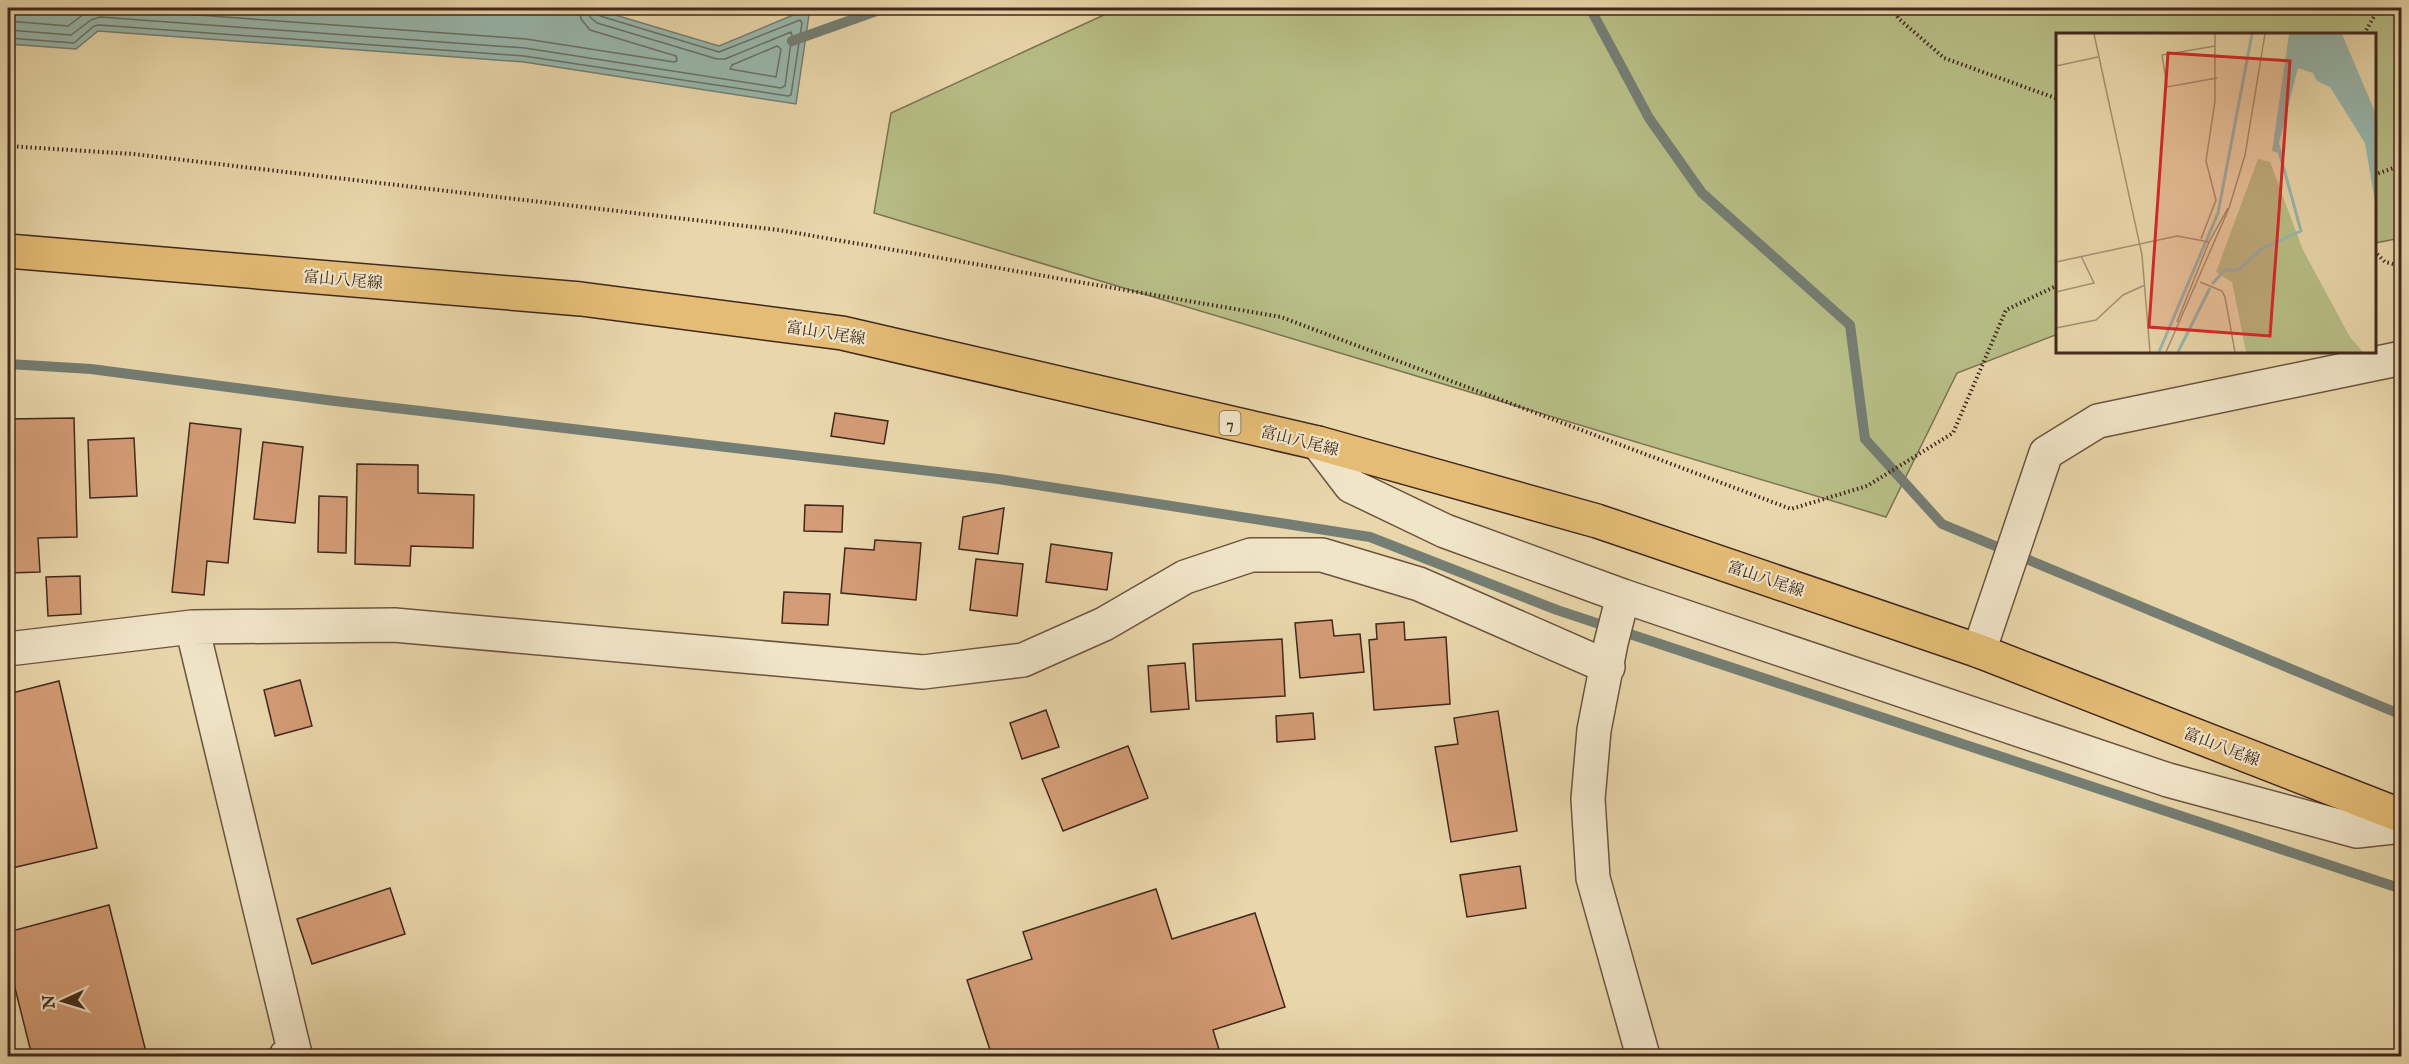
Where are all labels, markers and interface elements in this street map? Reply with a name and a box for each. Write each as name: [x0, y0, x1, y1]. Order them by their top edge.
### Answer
inset map: [2056, 33, 2376, 352]
street label: 富山八尾線: [302, 268, 384, 294]
street label: 富山八尾線: [785, 318, 867, 350]
road number: 7: [1220, 411, 1240, 435]
street label: 富山八尾線: [1258, 423, 1341, 461]
street label: 富山八尾線: [1724, 557, 1806, 602]
street label: 富山八尾線: [2180, 724, 2262, 772]
north arrow: [33, 971, 93, 1031]
text: N: [40, 994, 61, 1011]

